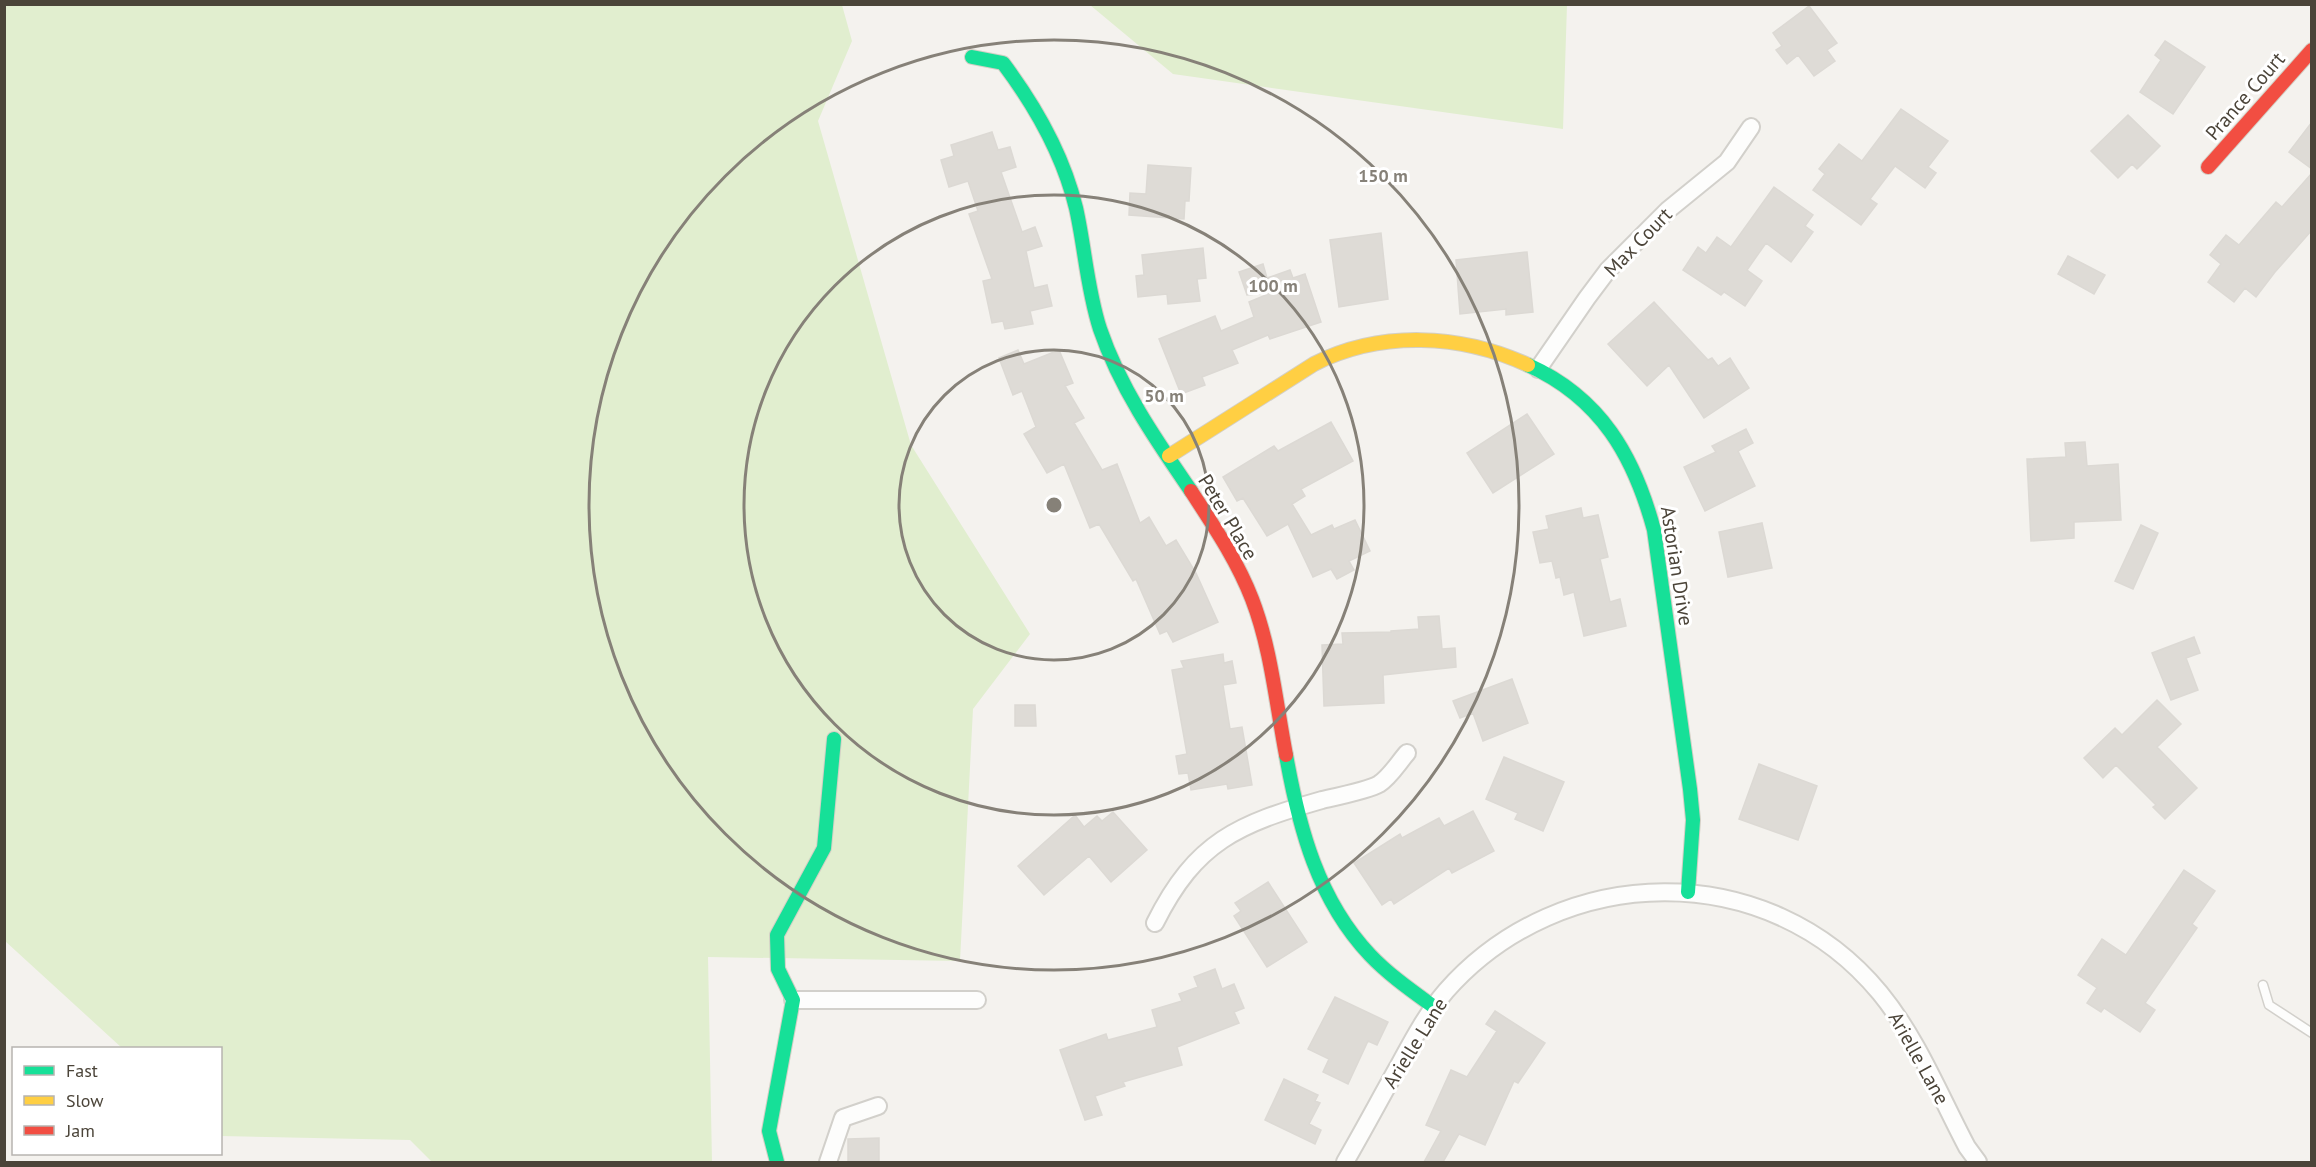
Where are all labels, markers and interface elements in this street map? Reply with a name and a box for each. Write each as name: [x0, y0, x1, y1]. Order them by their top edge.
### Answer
street label: Prance Court: [2200, 46, 2291, 146]
text: 150 m: [1358, 164, 1408, 187]
street label: Max Court: [1598, 201, 1678, 282]
text: 100 m: [1248, 274, 1298, 297]
text: 50 m: [1144, 384, 1184, 407]
street label: Peter Place: [1192, 470, 1264, 564]
centre of rings: [1044, 495, 1064, 515]
street label: Astorian Drive: [1655, 504, 1699, 628]
street label: Arielle Lane: [1377, 993, 1453, 1093]
street label: Arielle Lane: [1883, 1007, 1955, 1109]
legend: [12, 1047, 222, 1155]
text: Fast: [66, 1059, 98, 1082]
text: Slow: [66, 1089, 104, 1112]
text: Jam: [65, 1119, 95, 1142]

